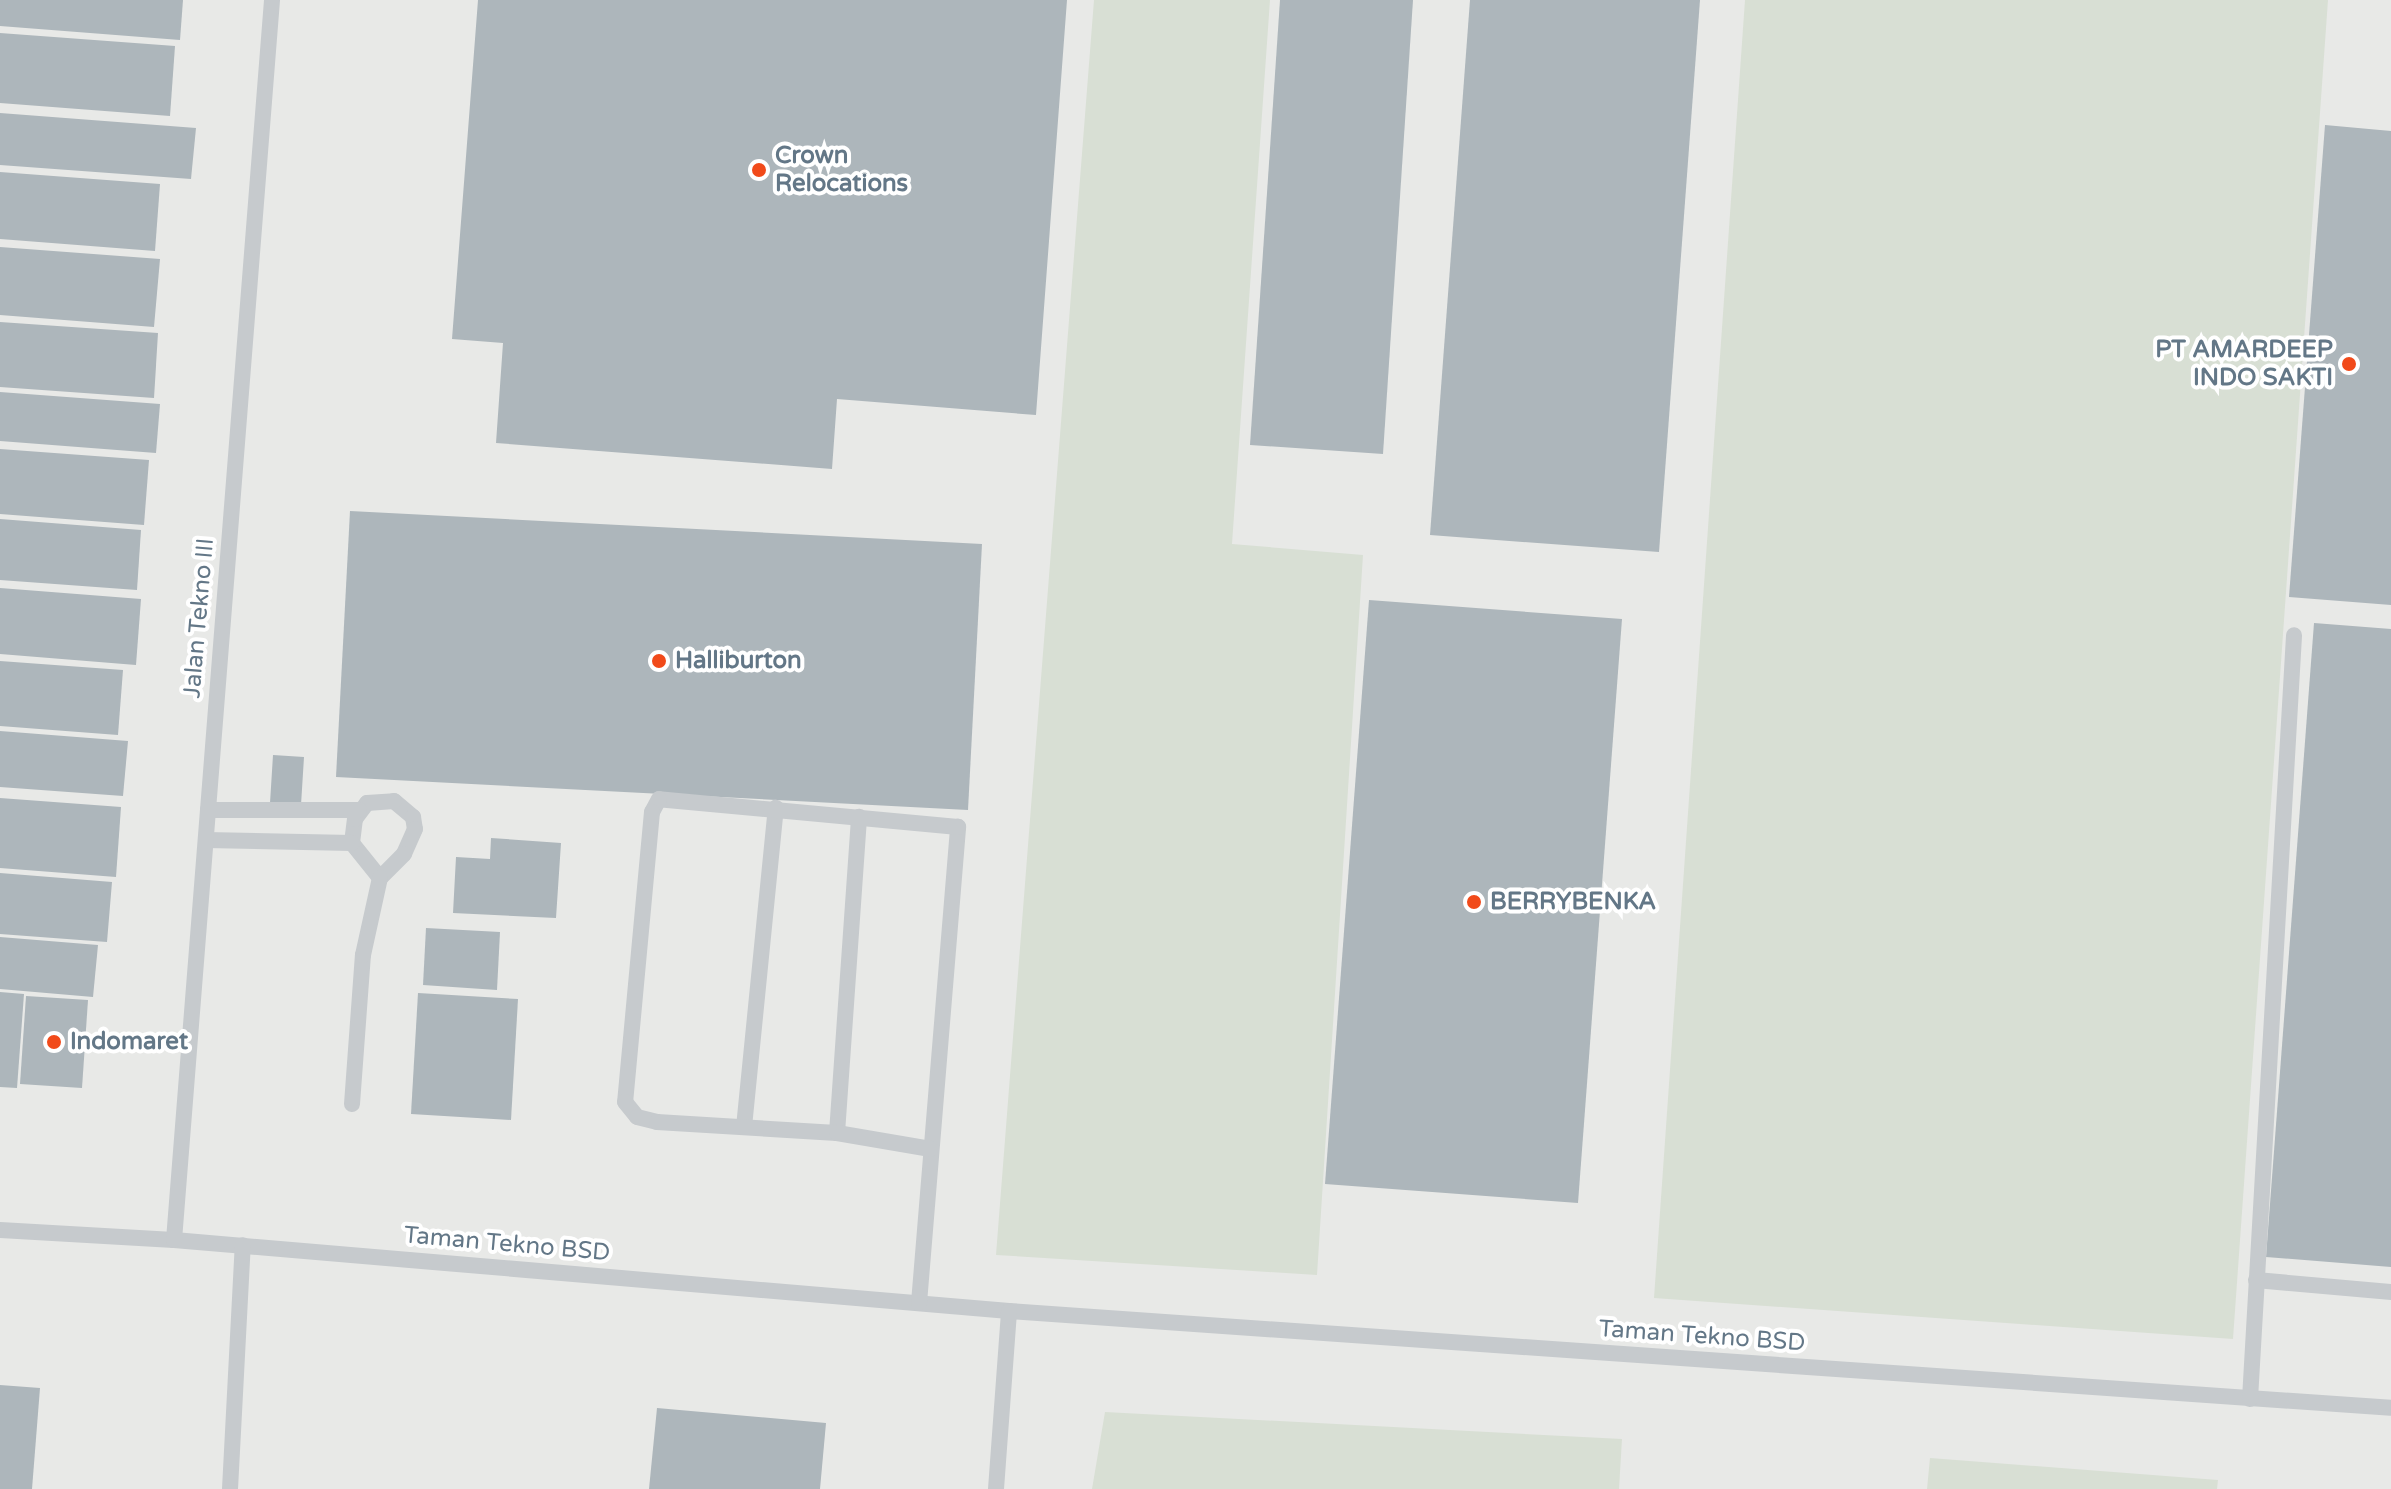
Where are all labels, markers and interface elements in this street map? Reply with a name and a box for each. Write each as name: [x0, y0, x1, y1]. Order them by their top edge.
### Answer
place label: Crown Relocations: [775, 142, 908, 198]
marker: Crown Relocations: [750, 161, 768, 179]
place label: PT AMARDEEP INDO SAKTI: [2155, 336, 2333, 392]
marker: PT AMARDEEP INDO SAKTI: [2340, 355, 2358, 373]
street label: Jalan Tekno III: [178, 537, 220, 699]
place label: Halliburton: [675, 647, 802, 675]
marker: Halliburton: [650, 652, 668, 670]
place label: BERRYBENKA: [1490, 888, 1656, 916]
marker: BERRYBENKA: [1465, 893, 1483, 911]
place label: Indomaret: [70, 1028, 188, 1056]
marker: Indomaret: [45, 1033, 63, 1051]
street label: Taman Tekno BSD: [403, 1221, 611, 1267]
street label: Taman Tekno BSD: [1598, 1314, 1806, 1358]

